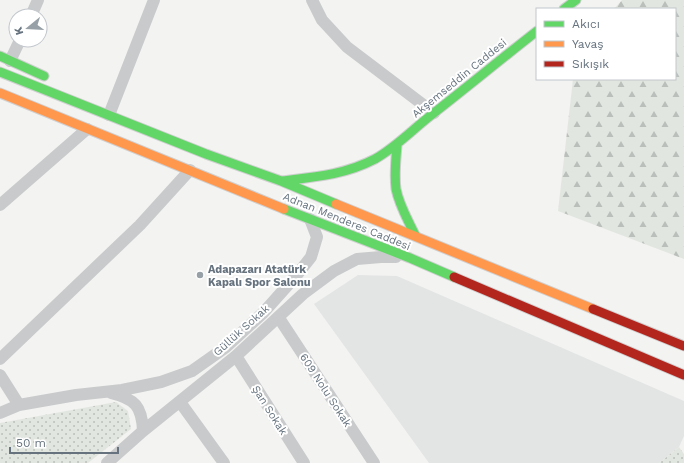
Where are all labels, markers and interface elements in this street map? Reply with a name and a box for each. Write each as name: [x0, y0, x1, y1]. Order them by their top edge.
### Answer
north arrow: [8, 8, 48, 48]
legend: [536, 8, 676, 80]
text: Akıcı: [572, 17, 600, 31]
text: K: [11, 25, 26, 37]
street label: Akşemseddin Caddesi: [409, 36, 509, 121]
text: Yavaş: [572, 37, 604, 51]
text: Sıkışık: [572, 57, 609, 71]
street label: Adnan Menderes Caddesi: [281, 190, 412, 253]
place label: Adapazarı Atatürk Kapalı Spor Salonu: [208, 263, 311, 289]
marker: Adapazarı Atatürk Kapalı Spor Salonu: [195, 270, 205, 280]
street label: Güllük Sokak: [211, 302, 272, 359]
street label: 609 Nolu Sokak: [297, 351, 354, 429]
street label: Şan Sokak: [249, 383, 290, 437]
scale bar: [10, 429, 118, 455]
text: 50 m: [16, 436, 46, 450]

